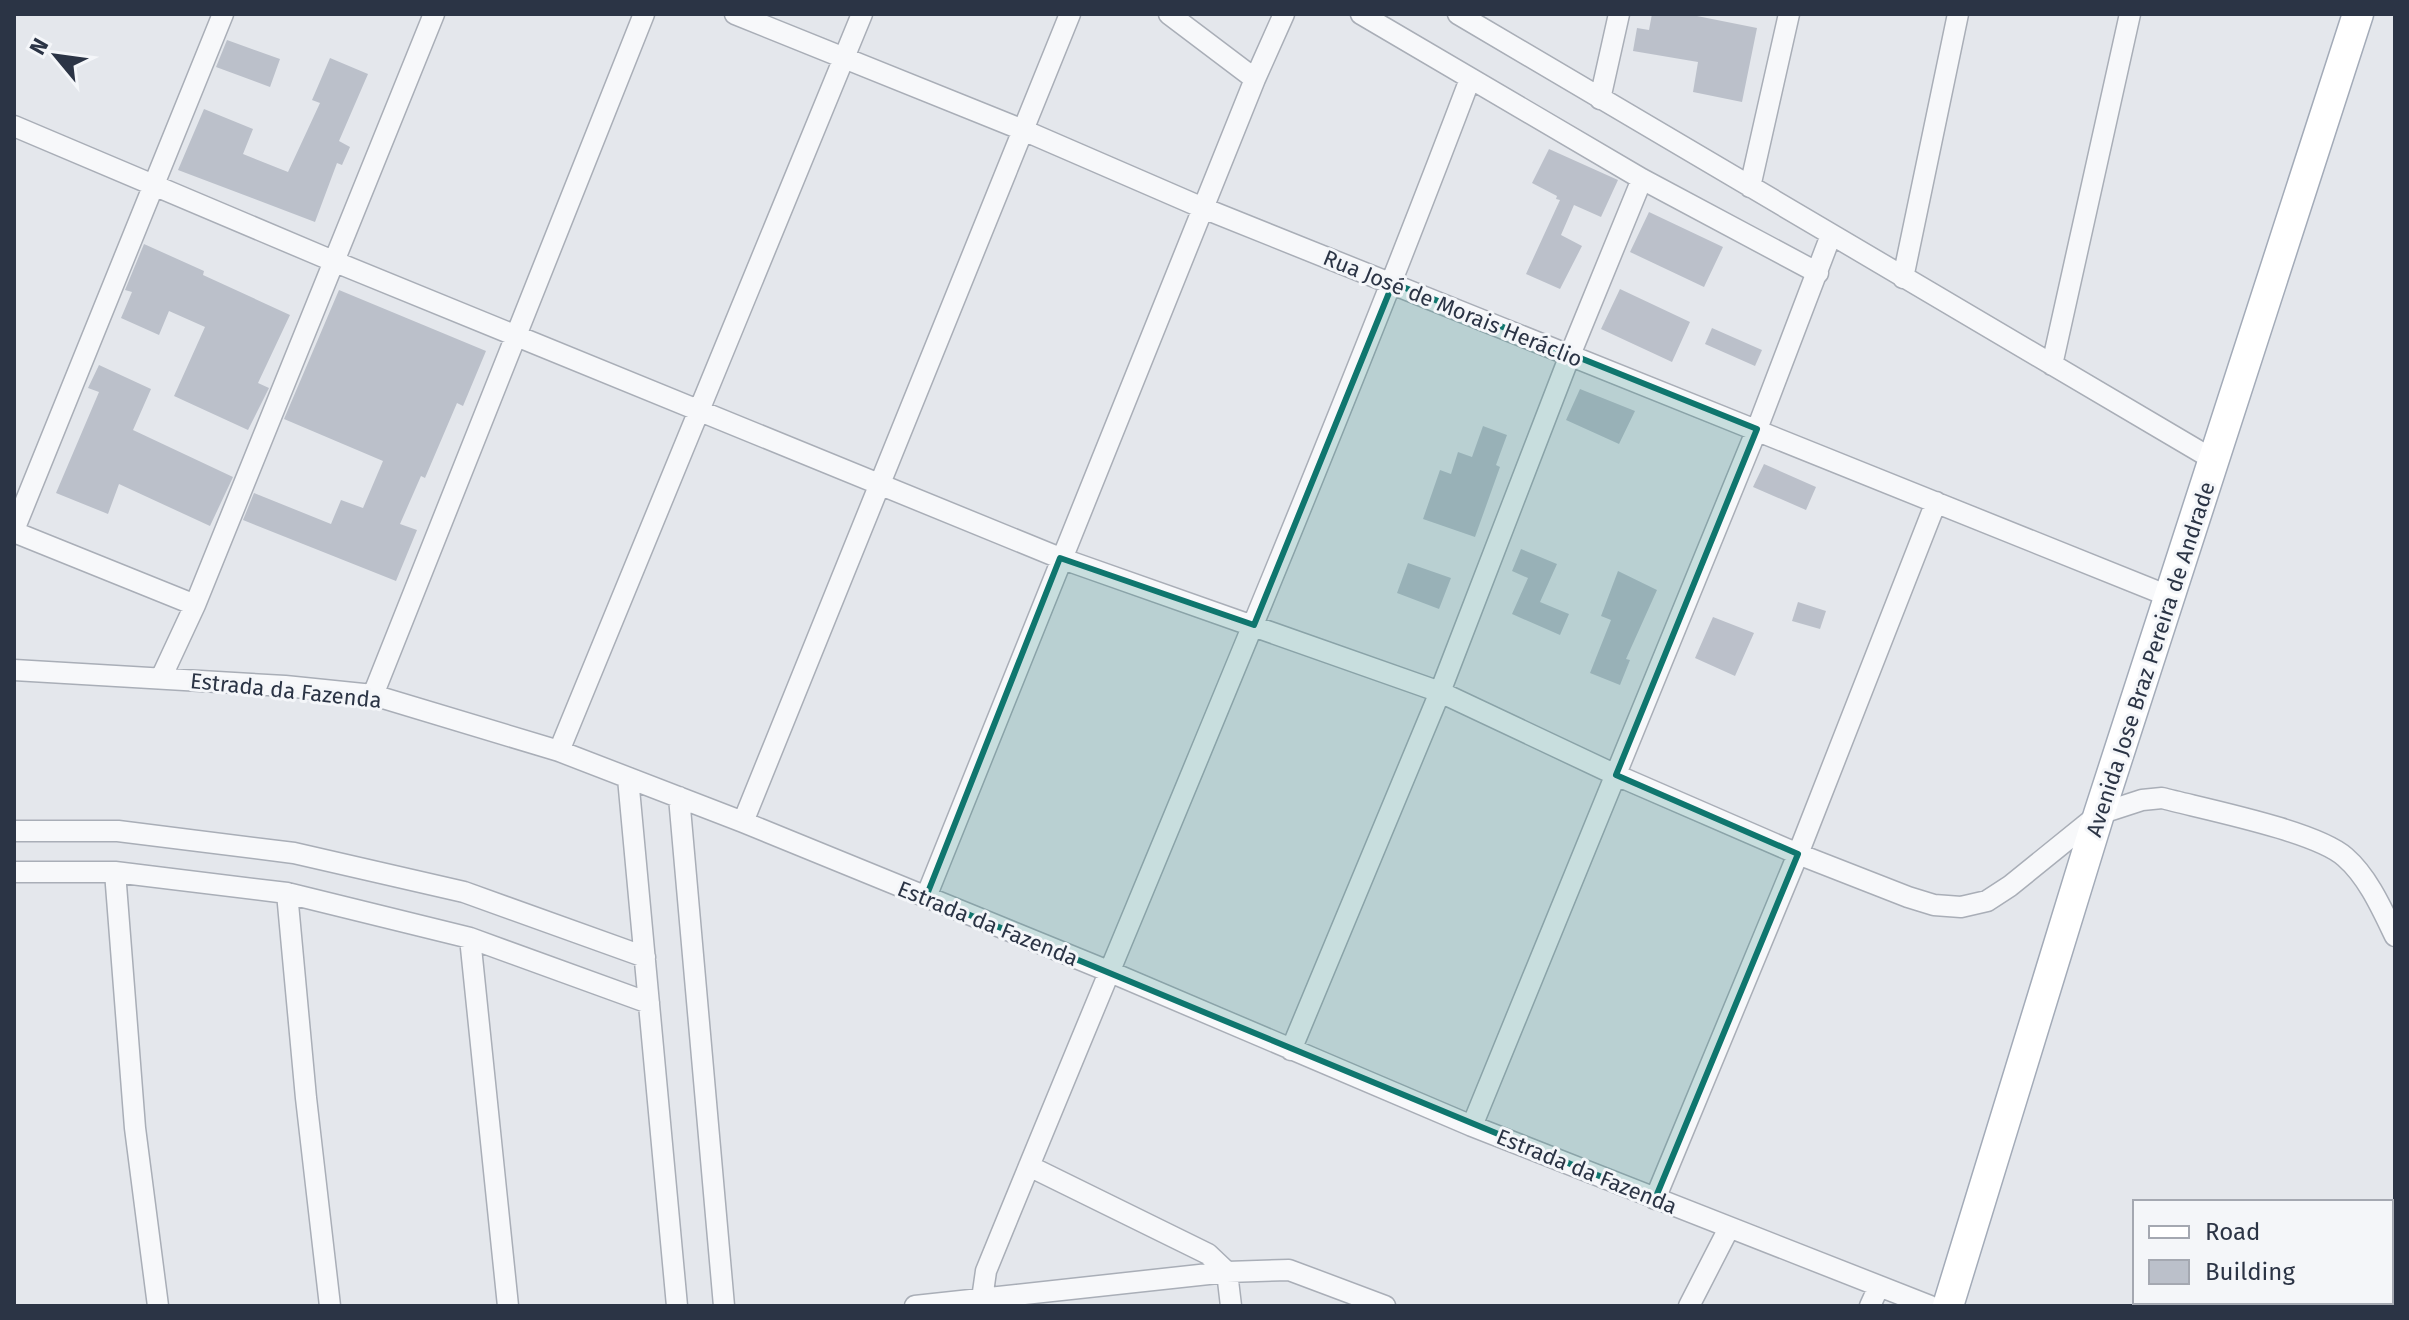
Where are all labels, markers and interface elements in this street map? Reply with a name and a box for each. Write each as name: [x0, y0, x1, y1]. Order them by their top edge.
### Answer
north arrow: [16, 16, 96, 96]
text: N: [24, 34, 54, 59]
street label: Rua José de Morais Heráclio: [1319, 244, 1586, 373]
street label: Avenida Jose Braz Pereira de Andrade: [2080, 478, 2221, 840]
street label: Estrada da Fazenda: [189, 667, 383, 714]
street label: Estrada da Fazenda: [894, 875, 1082, 972]
street label: Estrada da Fazenda: [1493, 1123, 1681, 1220]
legend: [2133, 1200, 2393, 1304]
text: Road: [2205, 1218, 2260, 1246]
text: Building: [2205, 1258, 2295, 1286]

